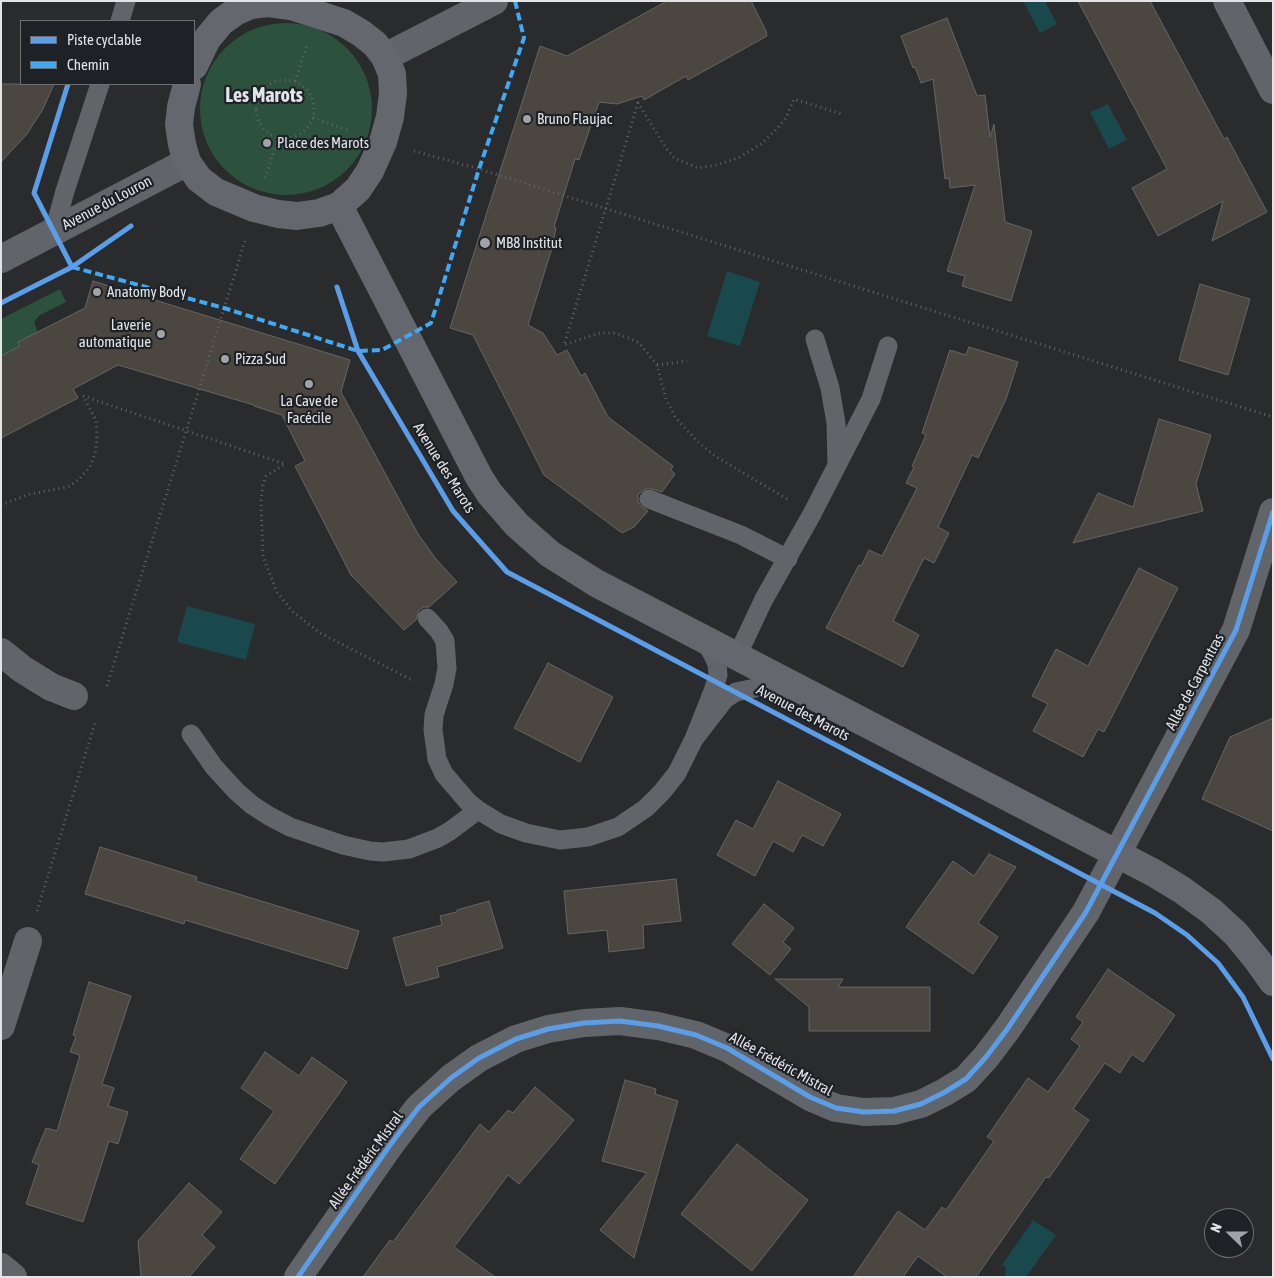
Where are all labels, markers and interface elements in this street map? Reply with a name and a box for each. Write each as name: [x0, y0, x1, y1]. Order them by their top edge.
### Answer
legend: [20, 20, 195, 85]
text: Piste cyclable: [67, 31, 142, 48]
text: Chemin: [67, 56, 109, 73]
district label: Les Marots: [225, 84, 303, 108]
place label: Bruno Flaujac: [537, 110, 612, 128]
marker: Bruno Flaujac: [521, 113, 533, 125]
place label: Place des Marots: [277, 134, 369, 152]
marker: Place des Marots: [261, 137, 273, 149]
street label: Avenue du Louron: [59, 172, 155, 234]
place label: MB8 Institut: [496, 234, 562, 252]
marker: MB8 Institut: [478, 236, 492, 250]
place label: Anatomy Body: [107, 283, 186, 301]
marker: Anatomy Body: [91, 286, 103, 298]
place label: Laverie automatique: [79, 316, 151, 351]
marker: Laverie automatique: [155, 328, 167, 340]
place label: Pizza Sud: [235, 350, 286, 368]
marker: Pizza Sud: [219, 353, 231, 365]
marker: La Cave de Facécile: [303, 378, 315, 390]
place label: La Cave de Facécile: [280, 392, 338, 427]
street label: Avenue des Marots: [409, 420, 479, 516]
street label: Allée de Carpentras: [1162, 631, 1228, 733]
street label: Avenue des Marots: [753, 681, 853, 745]
street label: Allée Frédéric Mistral: [726, 1028, 836, 1100]
street label: Allée Frédéric Mistral: [325, 1108, 407, 1212]
north arrow: [1204, 1208, 1254, 1258]
text: N: [1207, 1221, 1225, 1235]

